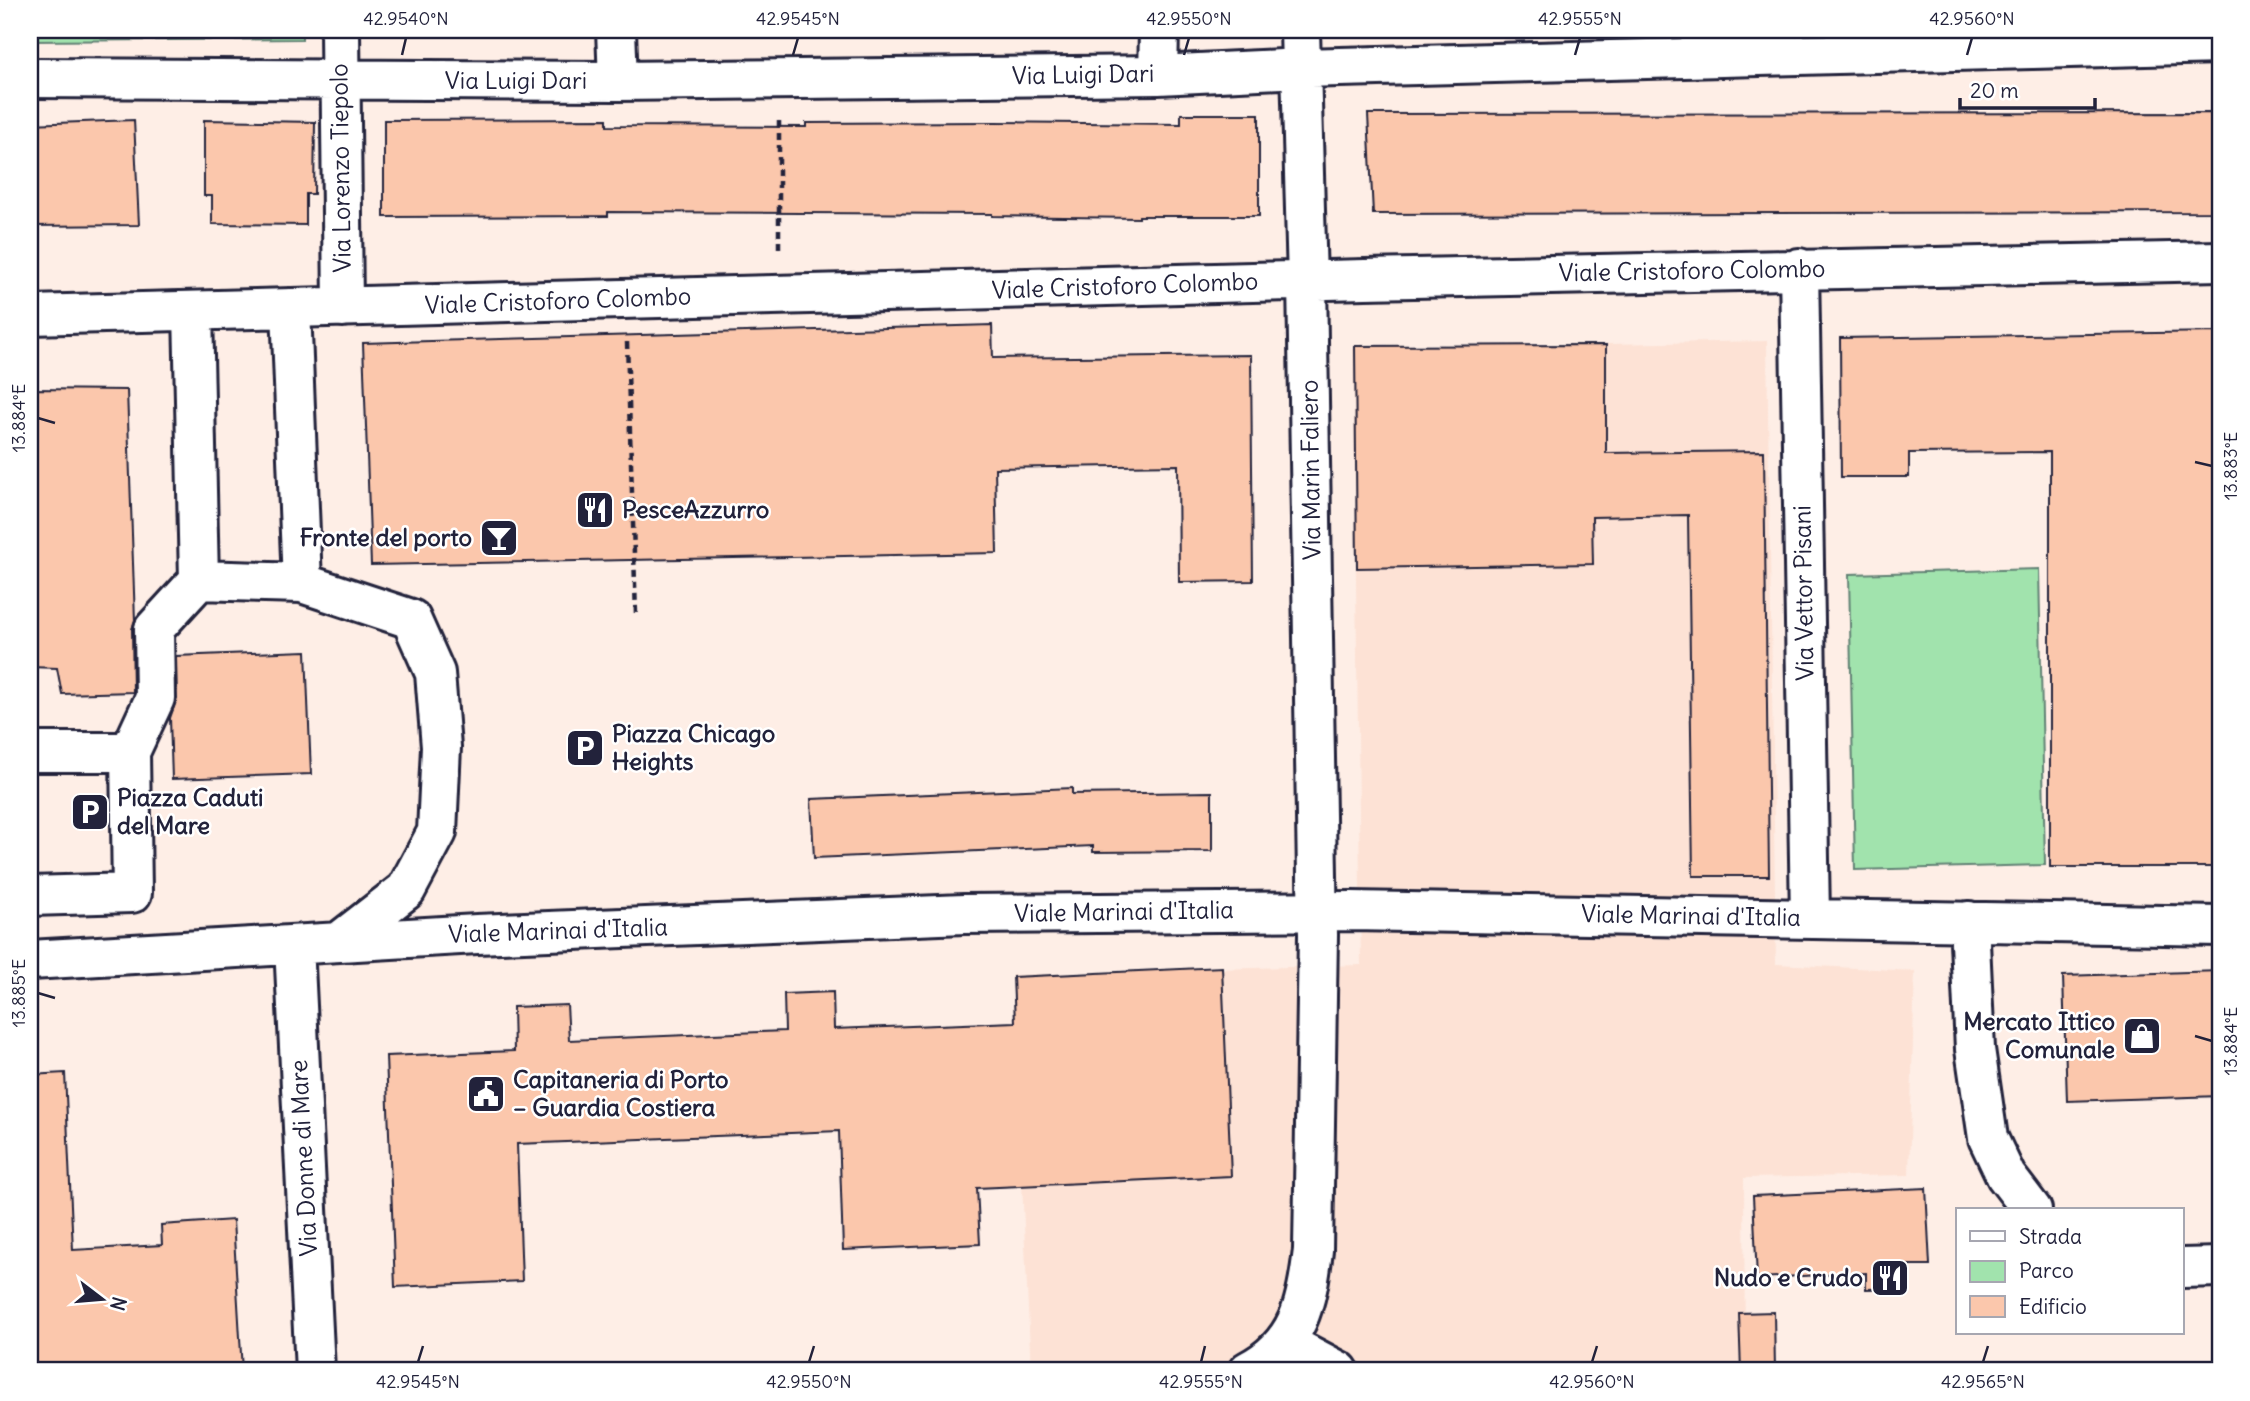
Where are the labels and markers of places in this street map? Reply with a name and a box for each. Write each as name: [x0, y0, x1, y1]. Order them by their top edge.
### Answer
restaurant icon: PesceAzzurro: [574, 489, 616, 531]
place label: PesceAzzurro: [622, 494, 769, 524]
bar icon: Fronte del porto: [478, 517, 520, 559]
place label: Fronte del porto: [300, 522, 472, 552]
place label: Piazza Chicago Heights: [612, 718, 775, 776]
parking icon: Piazza Chicago Heights: [564, 727, 606, 769]
place label: Piazza Caduti del Mare: [117, 782, 264, 840]
parking icon: Piazza Caduti del Mare: [69, 791, 111, 833]
place label: Mercato Ittico Comunale: [1963, 1006, 2115, 1064]
shop icon: Mercato Ittico Comunale: [2121, 1015, 2163, 1057]
place label: Capitaneria di Porto – Guardia Costiera: [513, 1064, 729, 1122]
public building icon: Capitaneria di Porto – Guardia Costiera: [465, 1073, 507, 1115]
restaurant icon: Nudo e Crudo: [1869, 1257, 1911, 1299]
place label: Nudo e Crudo: [1714, 1262, 1863, 1292]

